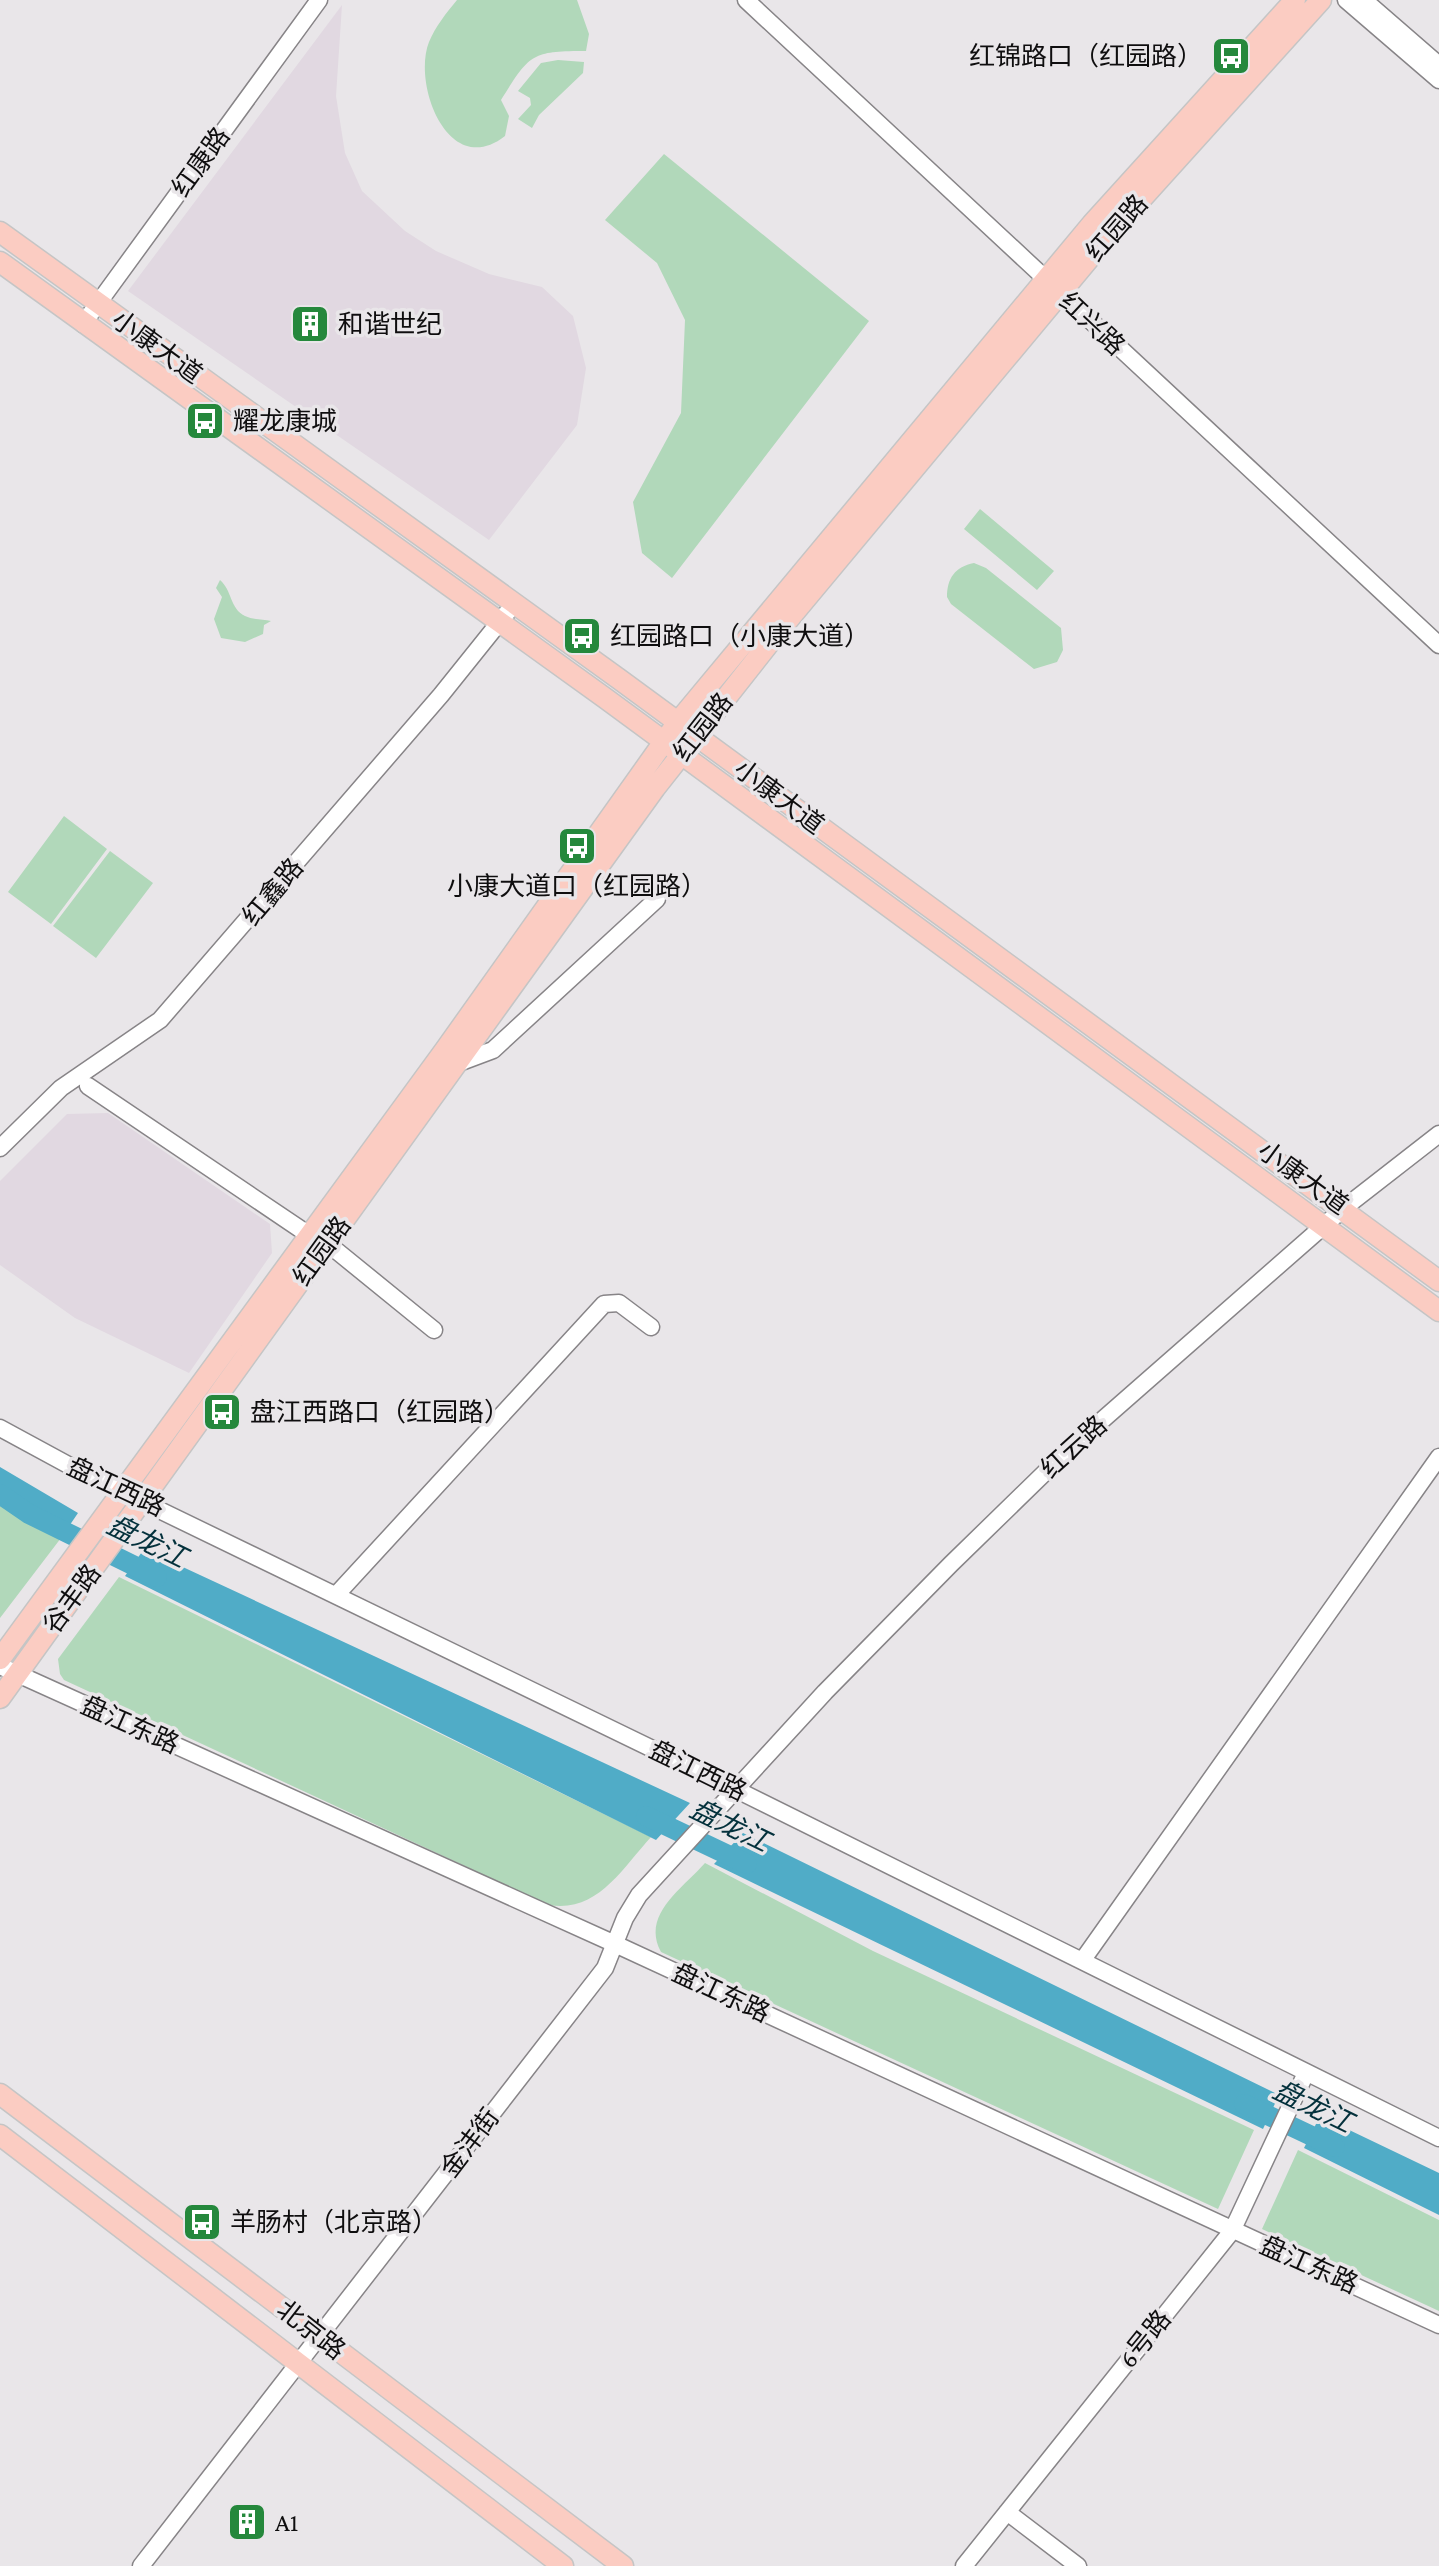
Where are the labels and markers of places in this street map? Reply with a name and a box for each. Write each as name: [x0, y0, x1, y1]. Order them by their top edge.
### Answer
bus stop icon: 红锦路口（红园路）: [1210, 35, 1252, 77]
place label: 红锦路口（红园路）: [969, 42, 1203, 71]
building icon: 和谐世纪: [289, 303, 331, 345]
place label: 和谐世纪: [338, 310, 442, 339]
bus stop icon: 耀龙康城: [184, 400, 226, 442]
place label: 耀龙康城: [233, 407, 337, 436]
bus stop icon: 红园路口（小康大道）: [561, 615, 603, 657]
place label: 红园路口（小康大道）: [610, 622, 870, 651]
bus stop icon: 小康大道口（红园路）: [556, 825, 598, 867]
place label: 小康大道口（红园路）: [447, 872, 707, 901]
bus stop icon: 盘江西路口（红园路）: [201, 1391, 243, 1433]
place label: 盘江西路口（红园路）: [250, 1398, 510, 1427]
bus stop icon: 羊肠村（北京路）: [181, 2201, 223, 2243]
place label: 羊肠村（北京路）: [230, 2208, 438, 2237]
building icon: A1: [226, 2501, 268, 2543]
place label: A1: [275, 2508, 298, 2537]

